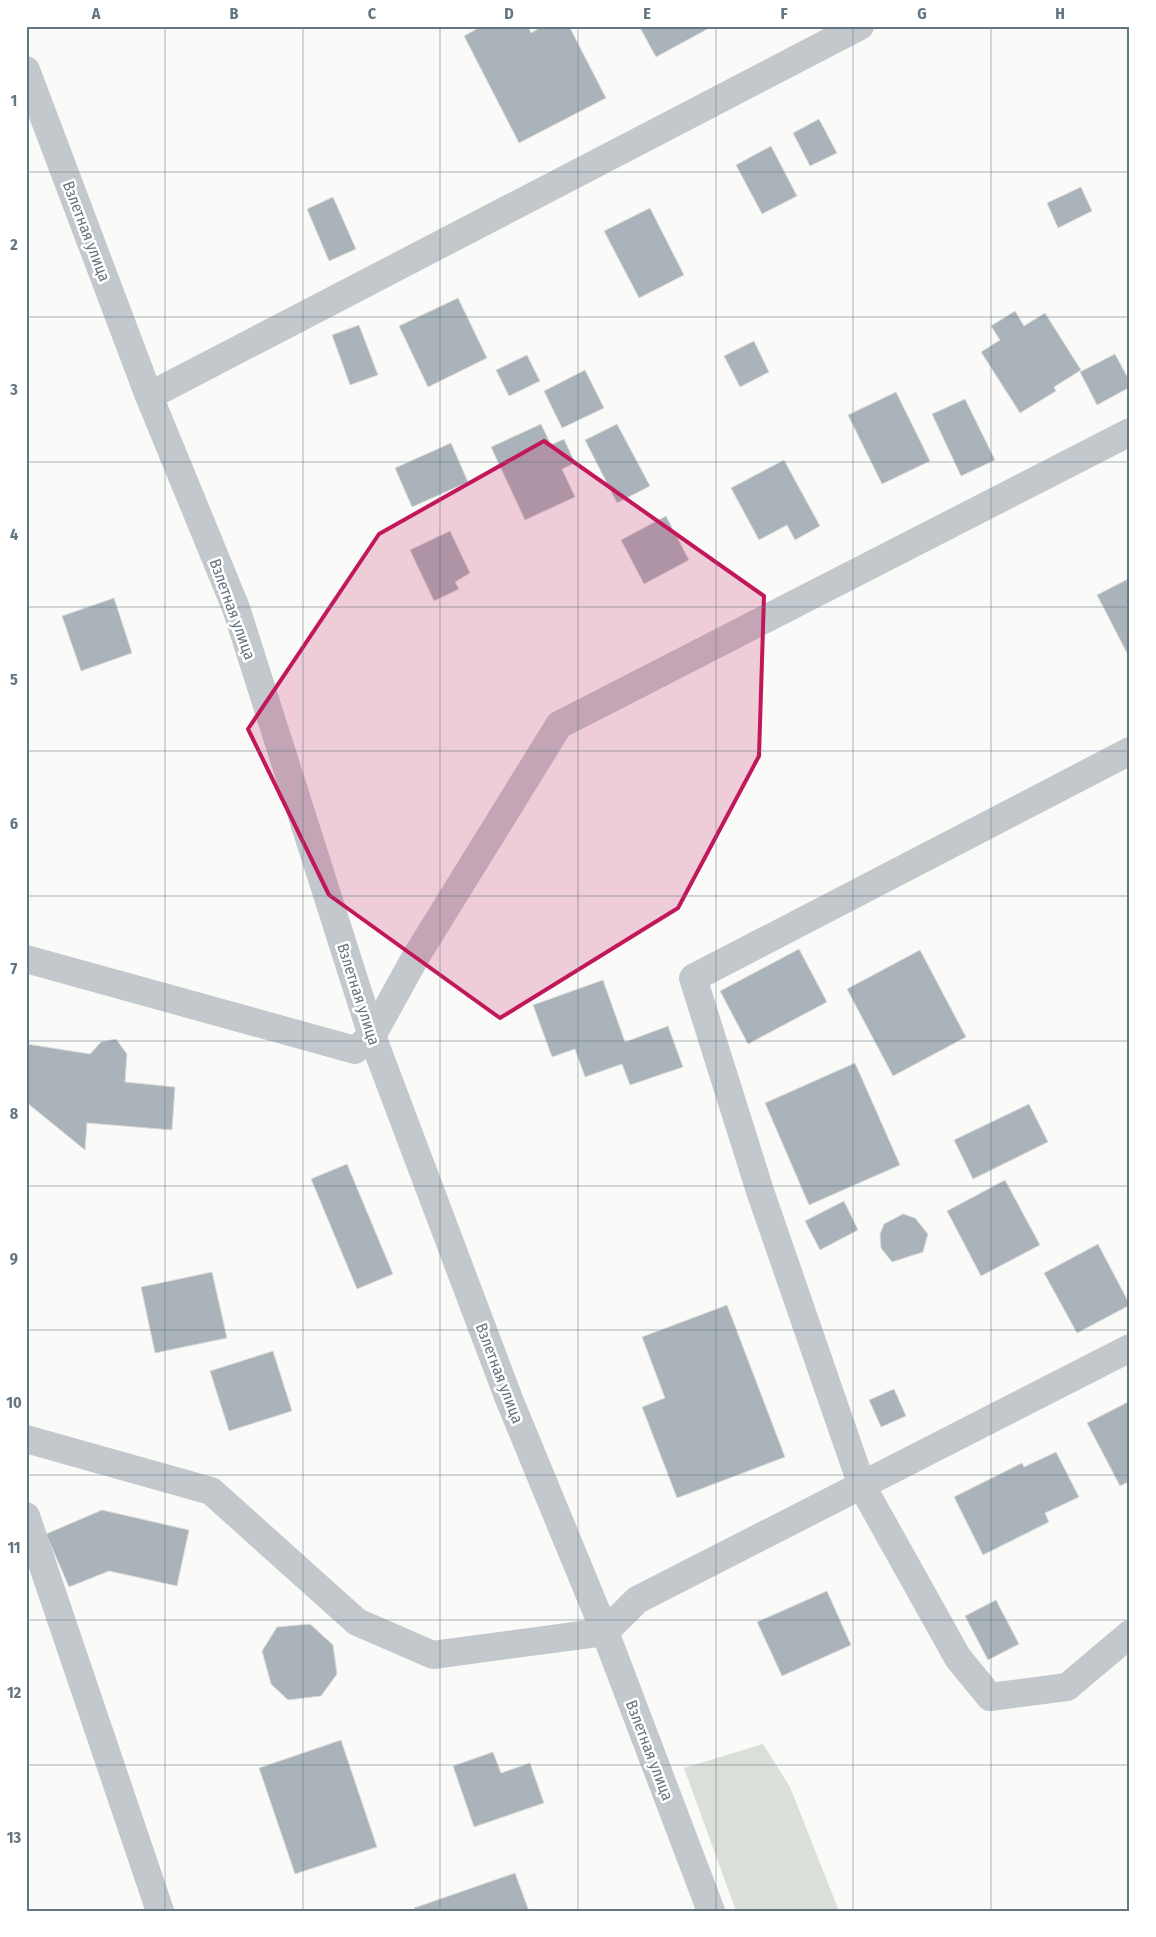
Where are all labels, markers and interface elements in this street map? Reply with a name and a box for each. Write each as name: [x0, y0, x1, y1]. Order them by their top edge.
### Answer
text: A: [91, 4, 101, 23]
text: B: [230, 4, 239, 23]
text: C: [368, 4, 377, 23]
text: D: [504, 4, 514, 23]
text: E: [643, 4, 651, 23]
text: F: [780, 4, 788, 23]
text: G: [917, 4, 927, 23]
text: H: [1055, 4, 1065, 23]
text: 1: [11, 91, 17, 110]
street label: Взлетная улица: [59, 178, 114, 284]
text: 2: [9, 235, 18, 254]
text: 3: [9, 380, 18, 399]
text: 4: [10, 525, 18, 544]
street label: Взлетная улица: [206, 556, 260, 662]
text: 5: [10, 670, 18, 689]
text: 6: [10, 814, 18, 833]
street label: Взлетная улица: [333, 941, 384, 1048]
text: 7: [11, 959, 18, 978]
text: 8: [10, 1104, 19, 1123]
text: 9: [10, 1249, 18, 1268]
street label: Взлетная улица: [472, 1320, 527, 1426]
text: 10: [6, 1393, 22, 1412]
text: 11: [7, 1538, 21, 1557]
text: 12: [7, 1683, 22, 1702]
street label: Взлетная улица: [622, 1697, 677, 1803]
text: 13: [7, 1828, 22, 1847]

